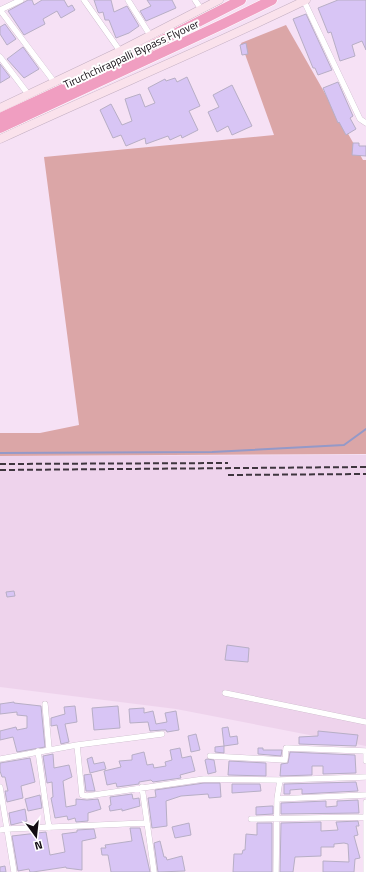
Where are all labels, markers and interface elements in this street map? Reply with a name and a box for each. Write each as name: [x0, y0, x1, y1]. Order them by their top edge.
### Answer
street label: Tiruchchirappalli Bypass Flyover: [61, 15, 202, 92]
north arrow: [16, 816, 56, 856]
text: N: [33, 837, 44, 854]

